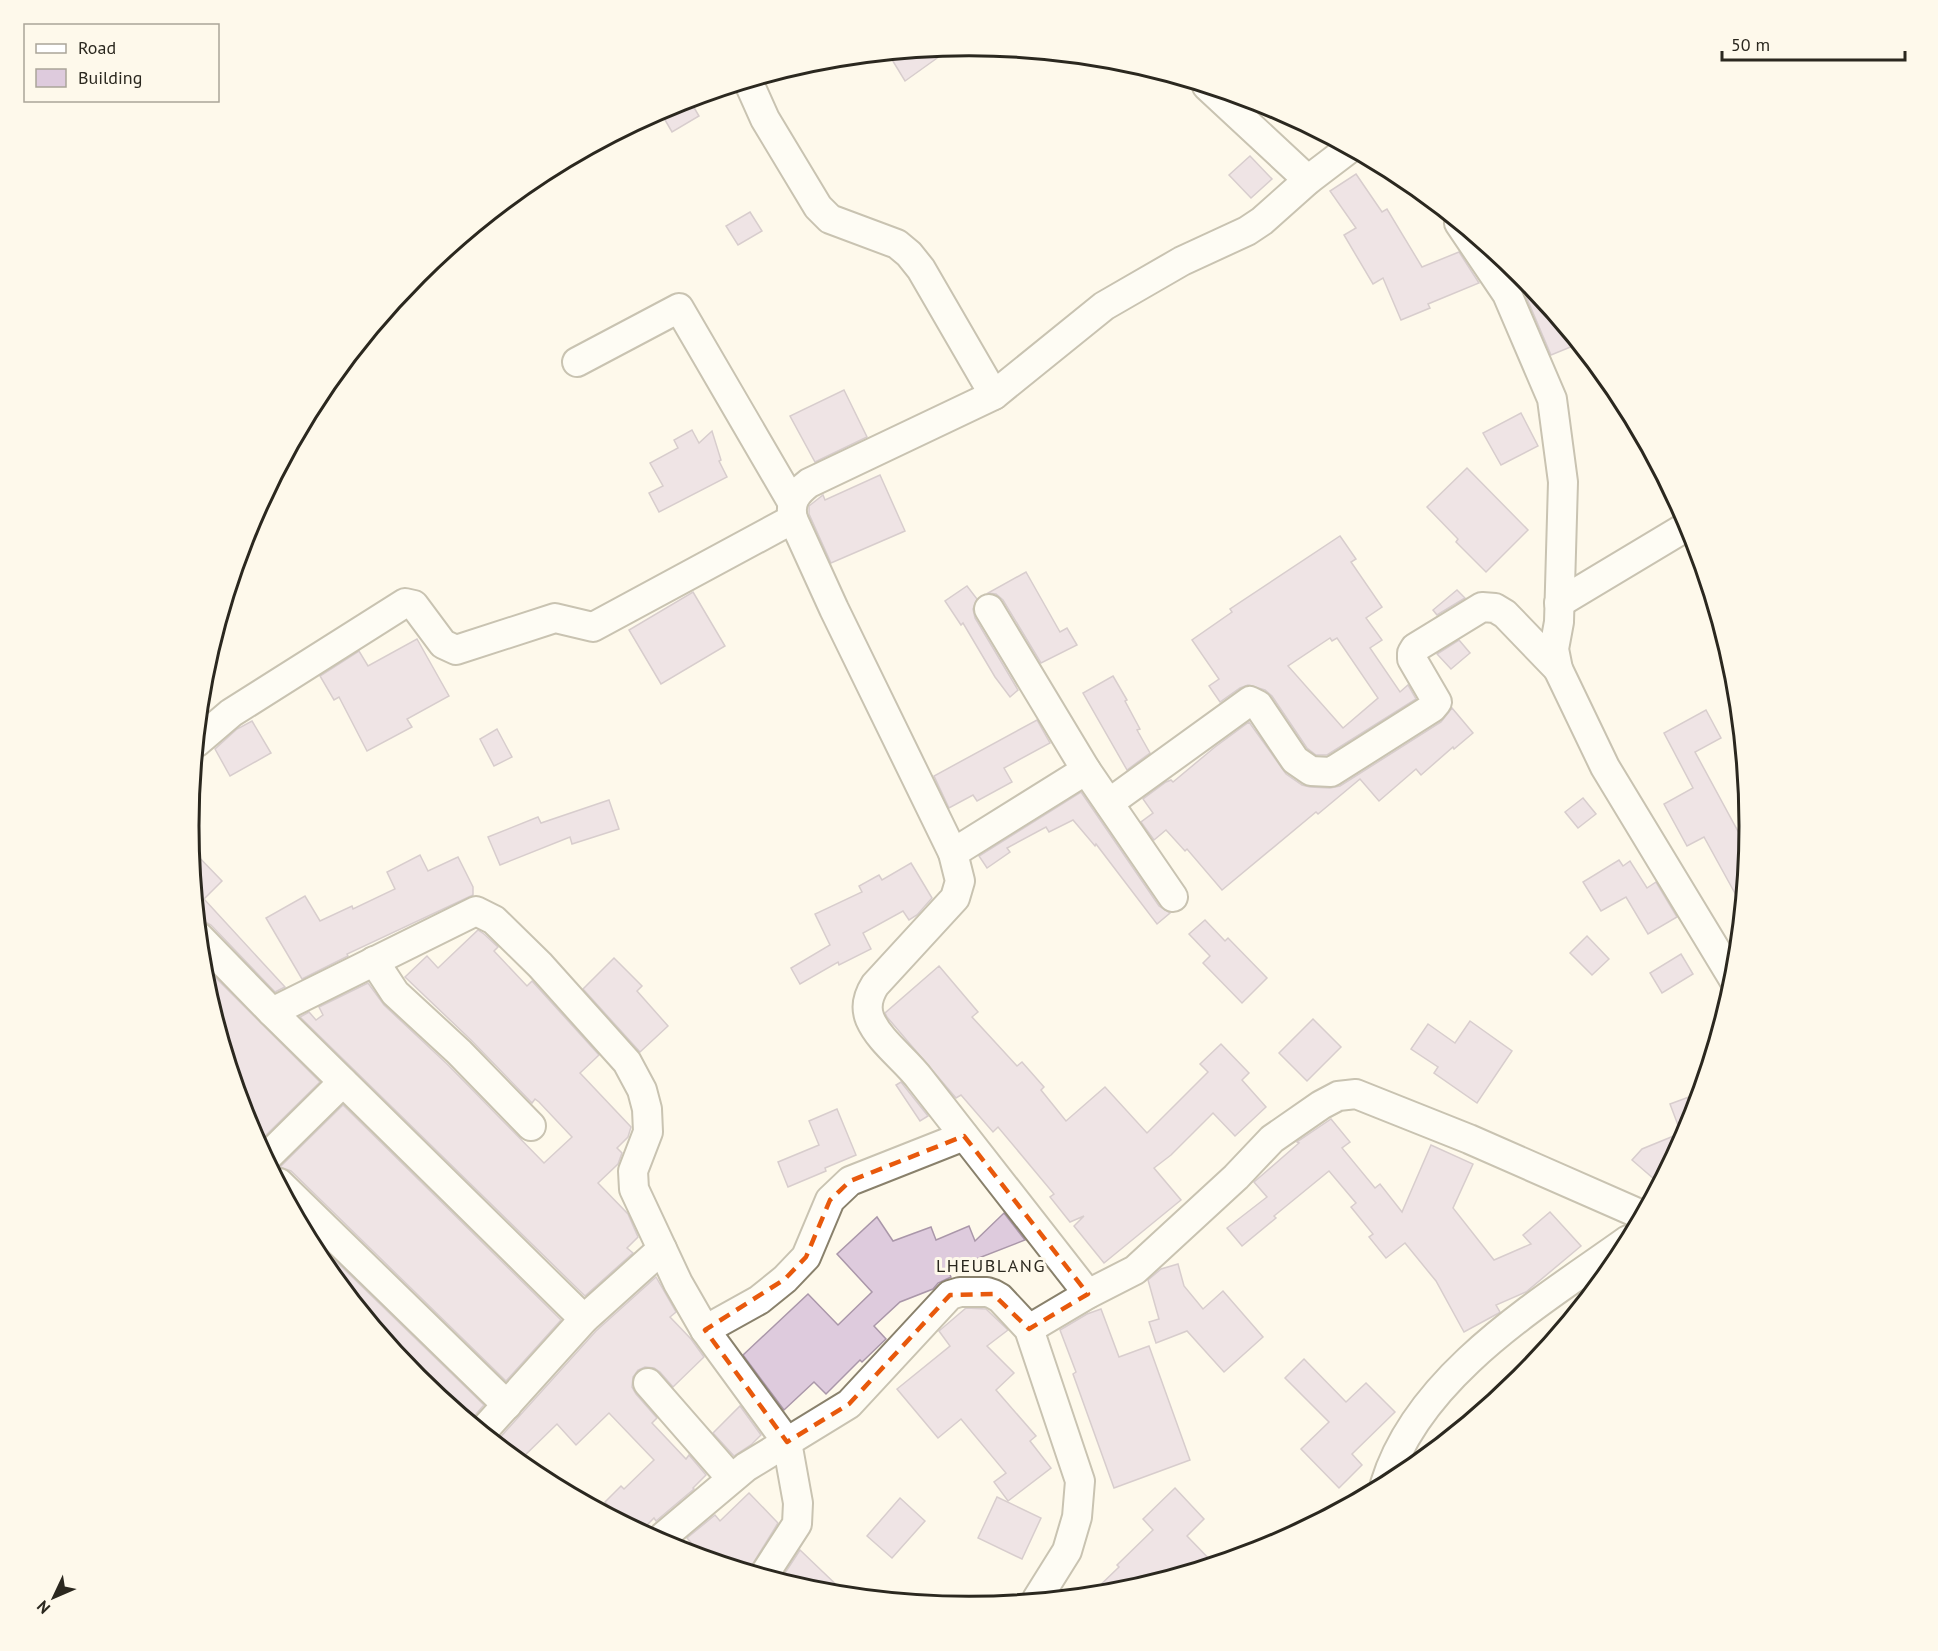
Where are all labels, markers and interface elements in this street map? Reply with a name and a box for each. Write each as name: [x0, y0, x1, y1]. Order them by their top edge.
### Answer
legend: [24, 24, 219, 102]
scale bar: [1722, 24, 1905, 62]
text: 50 m: [1731, 33, 1770, 56]
text: Road: [78, 36, 116, 59]
text: Building: [78, 66, 142, 89]
district label: LHEUBLANG: [936, 1254, 1046, 1277]
north arrow: [24, 1567, 84, 1627]
text: N: [32, 1597, 54, 1618]

